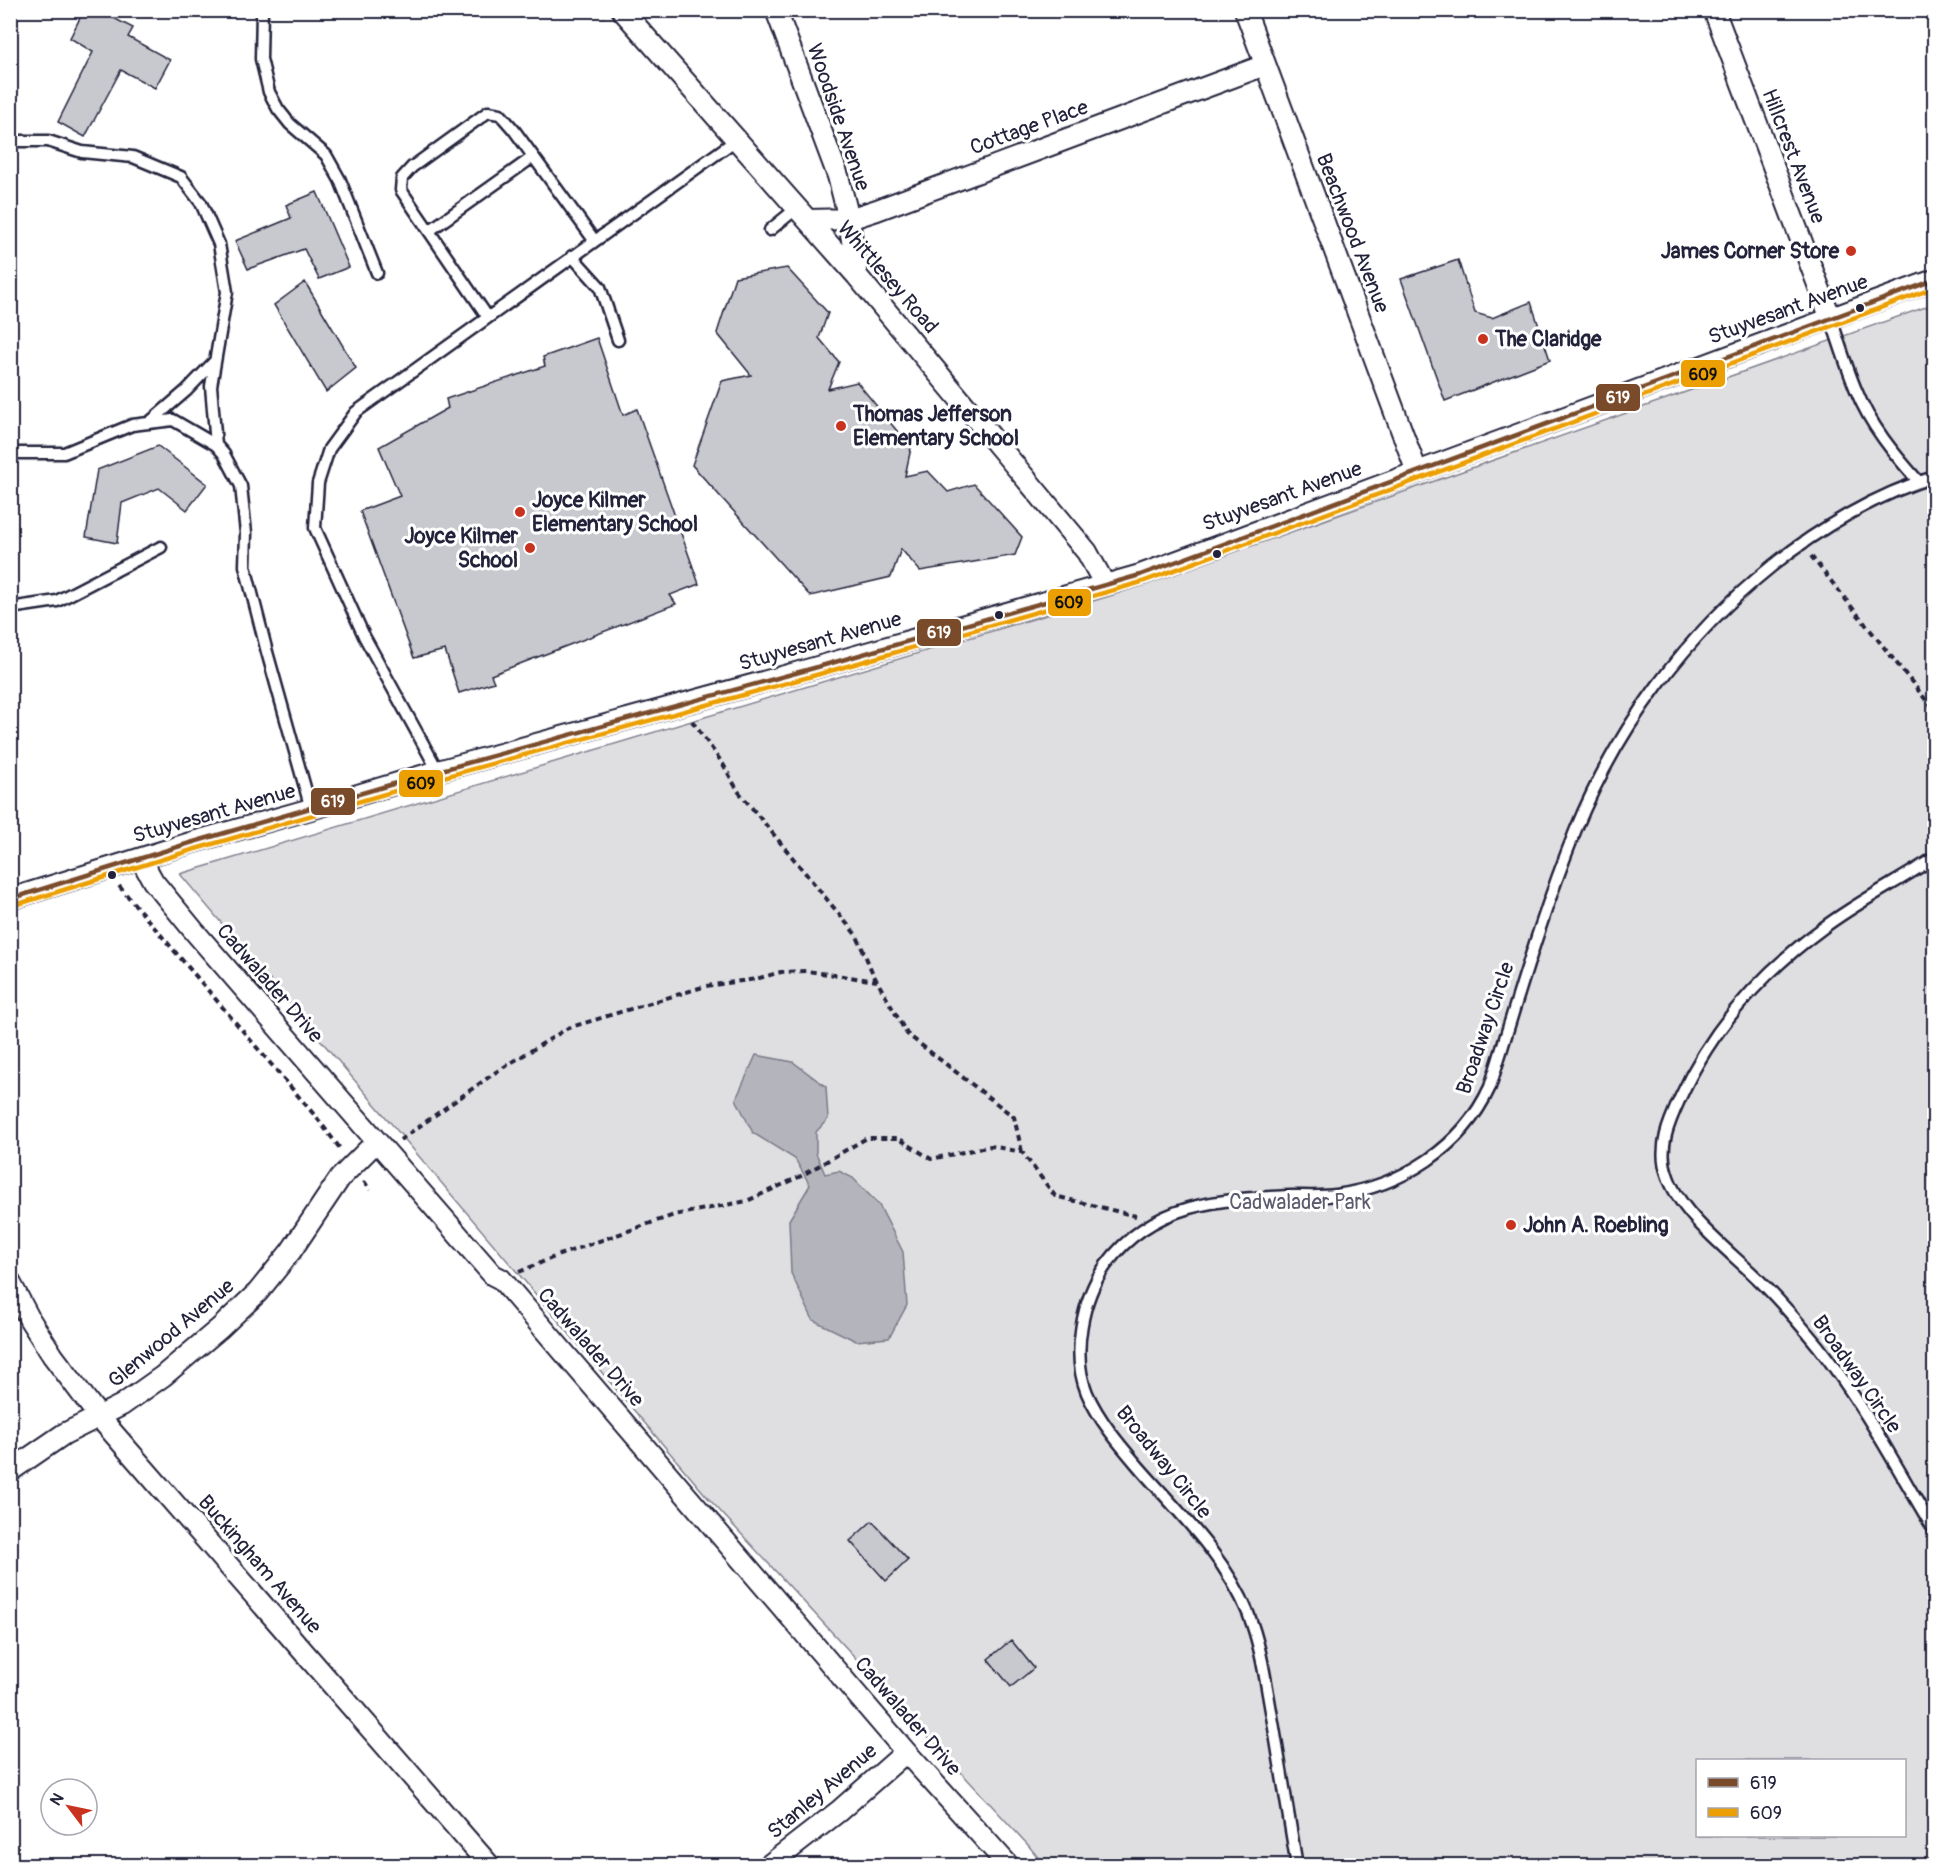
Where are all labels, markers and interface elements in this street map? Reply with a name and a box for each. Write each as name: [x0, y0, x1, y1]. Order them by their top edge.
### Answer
street label: Woodside Avenue: [801, 40, 877, 195]
street label: Hillcrest Avenue: [1755, 85, 1832, 228]
street label: Cottage Place: [966, 93, 1093, 161]
street label: Beachwood Avenue: [1310, 150, 1396, 317]
street label: Whittlesey Road: [831, 215, 944, 339]
place label: James Corner Store: [1661, 238, 1840, 265]
marker: James Corner Store: [1844, 244, 1858, 258]
street label: Stuyvesant Avenue: [1705, 268, 1872, 351]
unlabelled marker: [1854, 302, 1866, 314]
place label: The Claridge: [1494, 326, 1602, 353]
marker: The Claridge: [1476, 332, 1490, 346]
line badge: 609: [1680, 359, 1726, 388]
text: 609: [1689, 365, 1717, 385]
line badge: 619: [1595, 383, 1641, 412]
text: 619: [1606, 388, 1630, 408]
place label: Thomas Jefferson Elementary School: [852, 401, 1019, 452]
marker: Thomas Jefferson Elementary School: [834, 419, 848, 433]
street label: Stuyvesant Avenue: [1199, 455, 1366, 538]
place label: Joyce Kilmer Elementary School: [532, 487, 698, 538]
marker: Joyce Kilmer Elementary School: [513, 505, 527, 519]
place label: Joyce Kilmer School: [404, 523, 518, 574]
marker: Joyce Kilmer School: [523, 541, 537, 555]
unlabelled marker: [1211, 548, 1223, 560]
line badge: 609: [1047, 588, 1092, 617]
text: 609: [1055, 593, 1083, 613]
street label: Stuyvesant Avenue: [736, 605, 905, 678]
unlabelled marker: [993, 609, 1005, 621]
line badge: 619: [916, 618, 962, 647]
text: 619: [927, 623, 951, 643]
line badge: 609: [398, 769, 444, 798]
text: 609: [407, 774, 435, 794]
street label: Stuyvesant Avenue: [130, 777, 299, 850]
line badge: 619: [310, 787, 356, 816]
text: 619: [321, 792, 345, 812]
unlabelled marker: [106, 869, 118, 881]
street label: Cadwalader Drive: [210, 918, 329, 1049]
street label: Broadway Circle: [1450, 958, 1521, 1098]
park label: Cadwalader Park: [1229, 1189, 1371, 1216]
place label: John A. Roebling: [1523, 1212, 1669, 1239]
marker: John A. Roebling: [1504, 1218, 1518, 1232]
street label: Glenwood Avenue: [103, 1272, 241, 1394]
street label: Cadwalader Drive: [531, 1282, 650, 1413]
street label: Broadway Circle: [1806, 1310, 1908, 1439]
street label: Broadway Circle: [1110, 1400, 1218, 1525]
street label: Buckingham Avenue: [192, 1489, 328, 1640]
street label: Cadwalader Drive: [848, 1651, 967, 1782]
street label: Stanley Avenue: [762, 1737, 883, 1845]
legend: [1696, 1759, 1906, 1837]
text: 619: [1750, 1772, 1777, 1795]
north arrow: [39, 1777, 99, 1837]
text: N: [46, 1790, 69, 1809]
text: 609: [1750, 1802, 1782, 1825]

